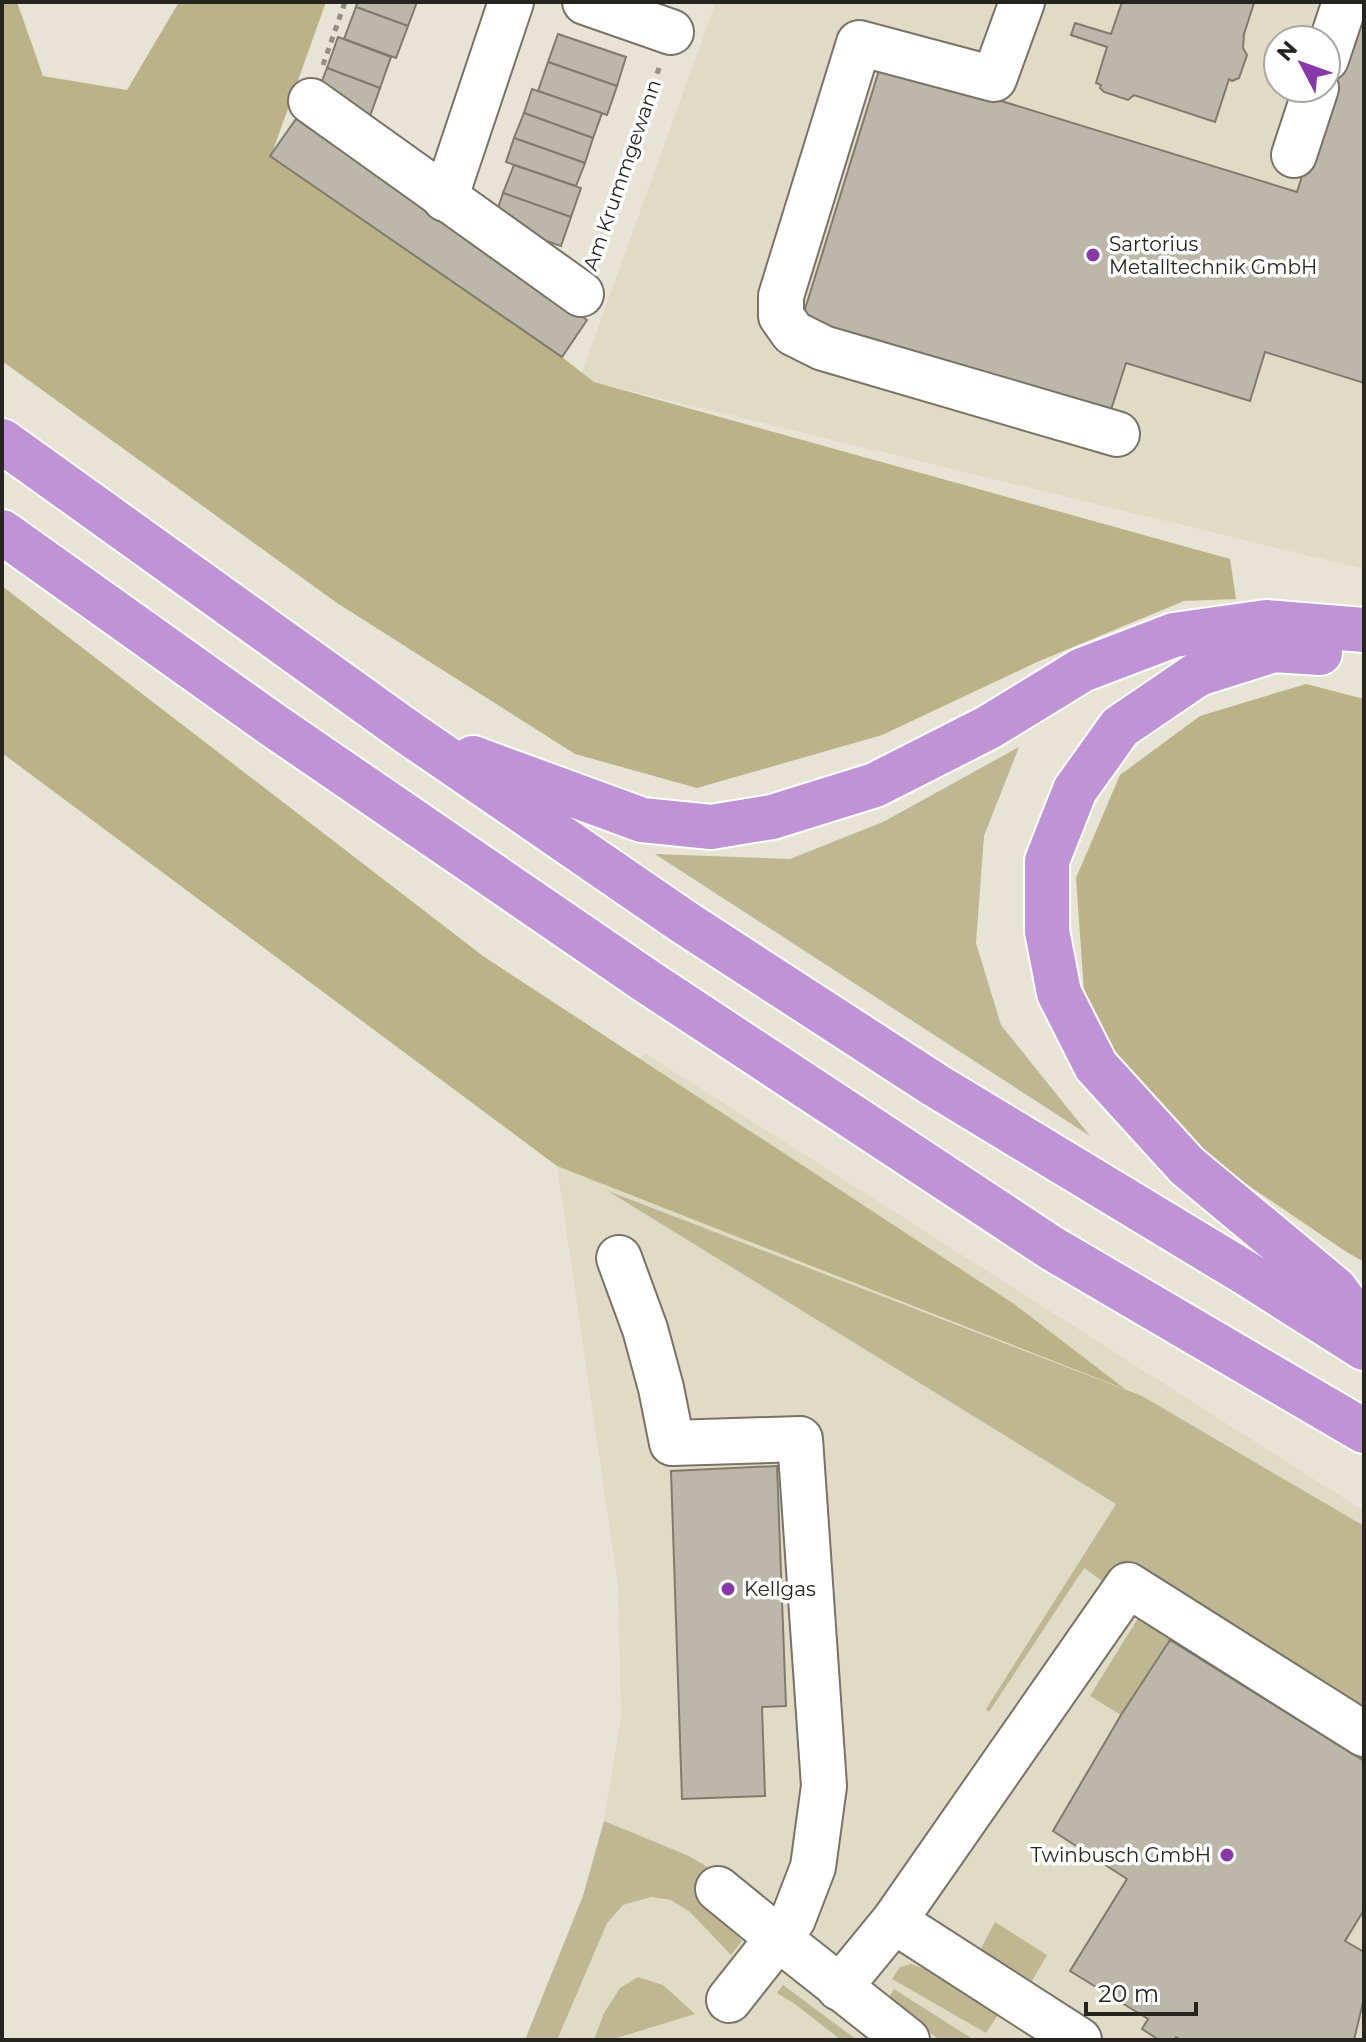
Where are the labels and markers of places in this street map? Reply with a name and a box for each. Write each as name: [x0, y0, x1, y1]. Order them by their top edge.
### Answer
place label: Sartorius Metalltechnik GmbH: [1109, 232, 1317, 279]
marker: Sartorius Metalltechnik GmbH: [1084, 246, 1102, 264]
place label: Kellgas: [744, 1577, 816, 1601]
marker: Kellgas: [719, 1580, 737, 1598]
place label: Twinbusch GmbH: [1031, 1843, 1211, 1867]
marker: Twinbusch GmbH: [1218, 1846, 1236, 1864]

